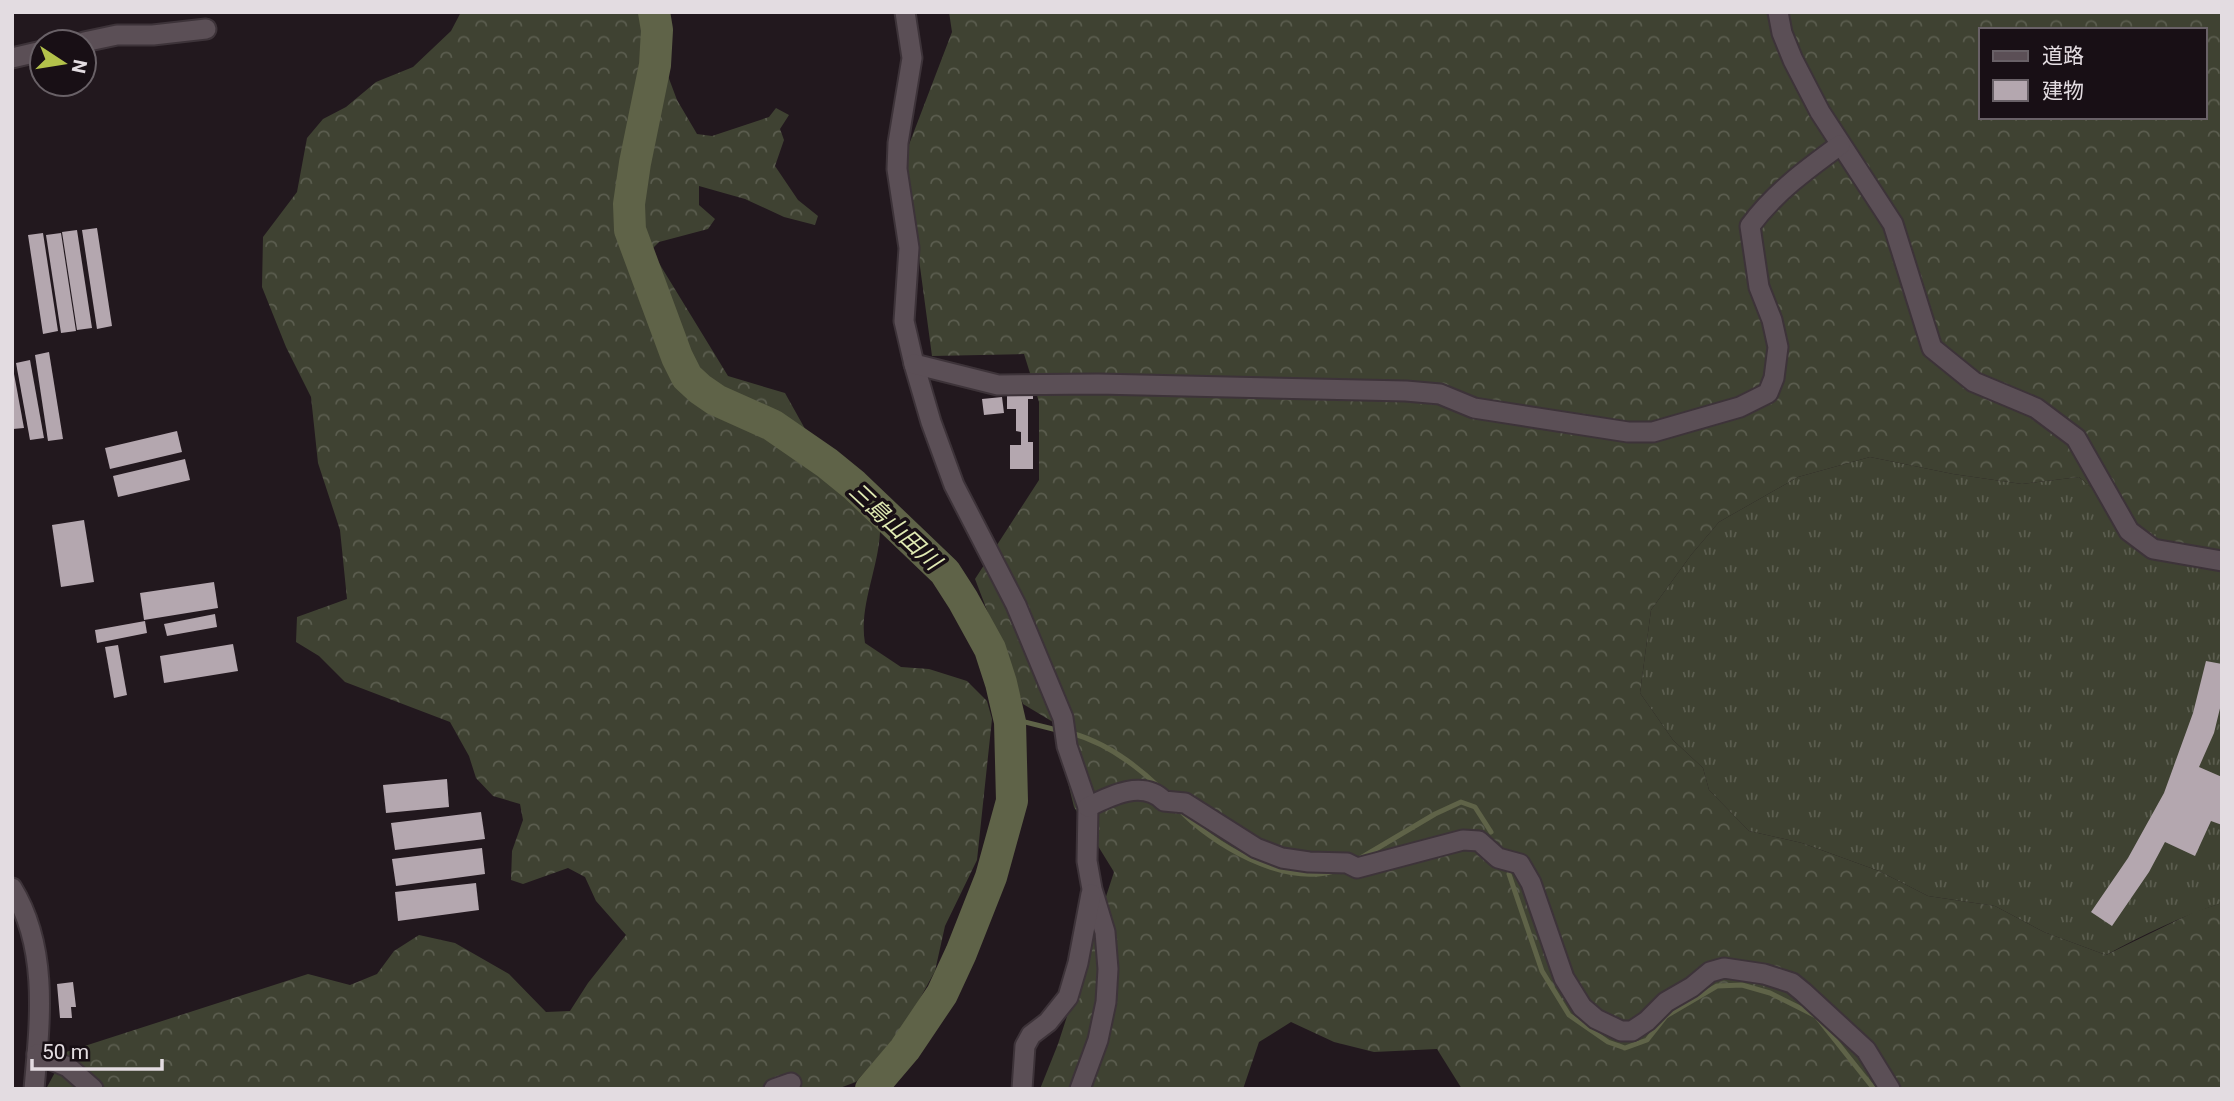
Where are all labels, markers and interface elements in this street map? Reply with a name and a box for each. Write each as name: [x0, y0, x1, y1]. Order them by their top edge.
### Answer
north arrow: [28, 28, 98, 98]
legend: [1979, 28, 2206, 119]
text: 道路: [2042, 44, 2084, 68]
text: N: [66, 57, 92, 75]
text: 建物: [2042, 79, 2084, 103]
water label: 三島山田川: [843, 477, 948, 577]
scale bar: [32, 1028, 161, 1072]
text: 50 m: [42, 1040, 89, 1064]

